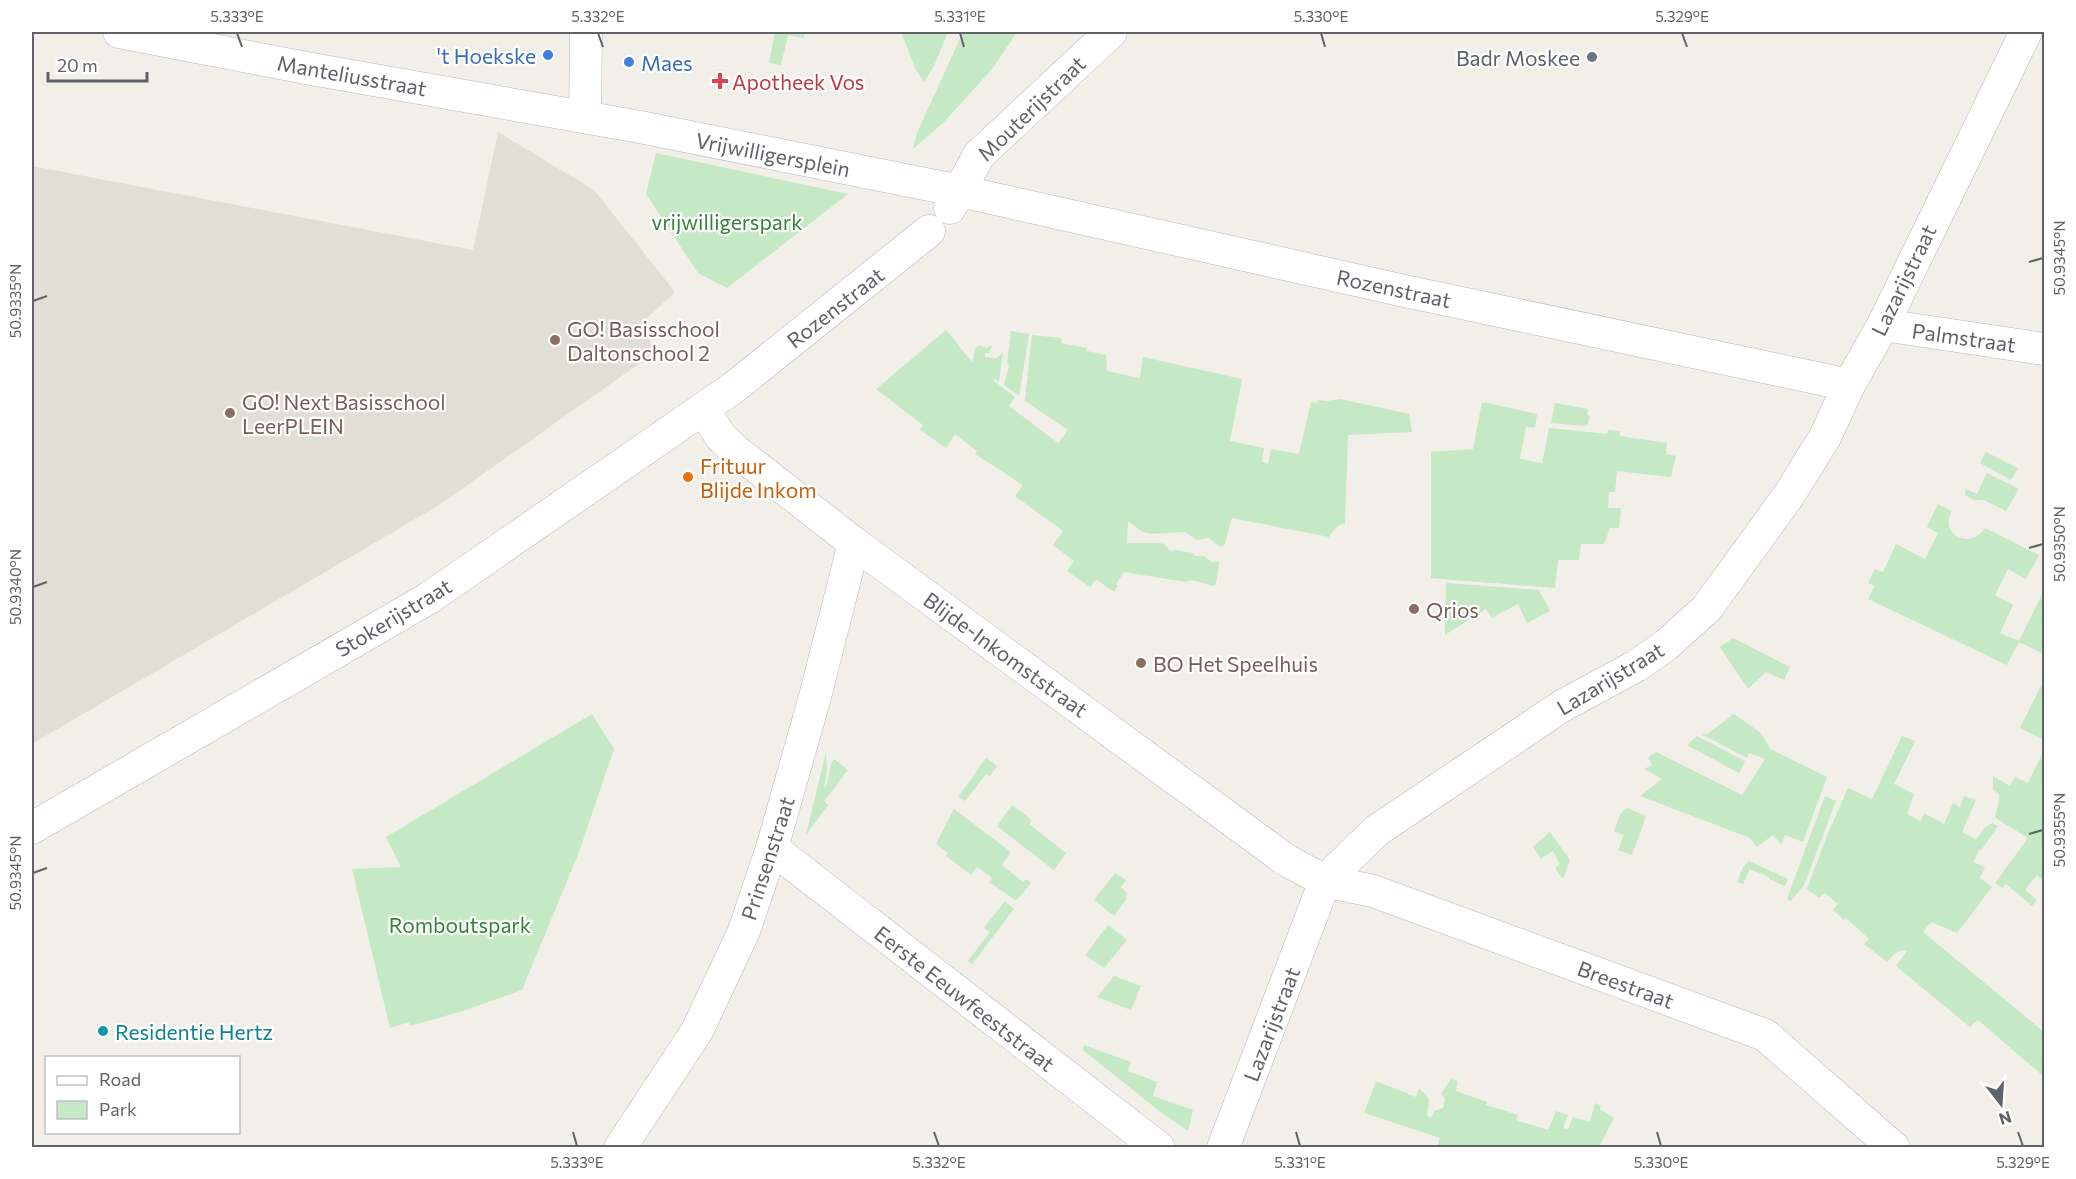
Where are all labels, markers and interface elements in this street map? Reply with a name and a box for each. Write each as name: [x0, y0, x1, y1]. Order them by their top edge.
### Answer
text: 5.333°E: [210, 7, 264, 25]
text: 5.332°E: [571, 7, 625, 25]
text: 5.331°E: [934, 7, 986, 25]
text: 5.330°E: [1294, 7, 1348, 25]
text: 5.329°E: [1655, 7, 1709, 25]
place label: 't Hoekske: [437, 43, 536, 68]
scale bar: [48, 45, 147, 83]
place label: Badr Moskee: [1456, 45, 1580, 70]
marker: 't Hoekske: [541, 48, 555, 62]
street label: Manteliusstraat: [275, 50, 429, 100]
place label: Maes: [641, 50, 693, 75]
street label: Mouterijstraat: [972, 50, 1090, 166]
marker: Badr Moskee: [1585, 50, 1599, 64]
text: 20 m: [57, 54, 98, 76]
marker: Maes: [622, 55, 636, 69]
place label: Apotheek Vos: [732, 69, 864, 94]
marker: Apotheek Vos: [713, 74, 727, 88]
street label: Vrijwilligersplein: [694, 127, 852, 181]
park label: vrijwilligerspark: [651, 209, 803, 234]
street label: Lazarijstraat: [1865, 220, 1941, 340]
text: 50.9345°N: [2050, 220, 2068, 296]
street label: Rozenstraat: [781, 261, 889, 353]
text: 50.9335°N: [6, 264, 24, 338]
street label: Rozenstraat: [1335, 264, 1453, 312]
place label: GO! Basisschool Daltonschool 2: [567, 316, 720, 365]
street label: Palmstraat: [1910, 317, 2018, 357]
marker: GO! Basisschool Daltonschool 2: [548, 333, 562, 347]
place label: GO! Next Basisschool LeerPLEIN: [242, 389, 446, 438]
marker: GO! Next Basisschool LeerPLEIN: [223, 406, 237, 420]
place label: Frituur Blijde Inkom: [700, 453, 817, 502]
marker: Frituur Blijde Inkom: [681, 470, 695, 484]
text: 50.9350°N: [2050, 506, 2068, 582]
text: 50.9340°N: [6, 549, 24, 625]
street label: Stokerijstraat: [330, 573, 456, 661]
street label: Blijde-Inkomststraat: [919, 586, 1093, 722]
place label: Qrios: [1426, 597, 1479, 622]
marker: Qrios: [1407, 602, 1421, 616]
street label: Lazarijstraat: [1552, 636, 1668, 720]
place label: BO Het Speelhuis: [1153, 651, 1318, 676]
marker: BO Het Speelhuis: [1134, 656, 1148, 670]
street label: Prinsenstraat: [735, 793, 799, 923]
text: 50.9355°N: [2050, 793, 2068, 867]
text: 50.9345°N: [6, 835, 24, 911]
park label: Romboutspark: [389, 912, 531, 937]
street label: Eerste Eeuwfeeststraat: [870, 920, 1060, 1076]
street label: Breestraat: [1574, 955, 1678, 1013]
street label: Lazarijstraat: [1238, 963, 1304, 1085]
place label: Residentie Hertz: [115, 1019, 273, 1044]
marker: Residentie Hertz: [96, 1024, 110, 1038]
legend: [45, 1056, 240, 1134]
text: Road: [99, 1068, 141, 1090]
north arrow: [1971, 1074, 2031, 1134]
text: Park: [99, 1098, 137, 1120]
text: N: [1997, 1108, 2014, 1130]
text: 5.333°E: [550, 1153, 604, 1171]
text: 5.332°E: [912, 1153, 966, 1171]
text: 5.331°E: [1274, 1153, 1326, 1171]
text: 5.330°E: [1634, 1153, 1688, 1171]
text: 5.329°E: [1996, 1153, 2050, 1171]

